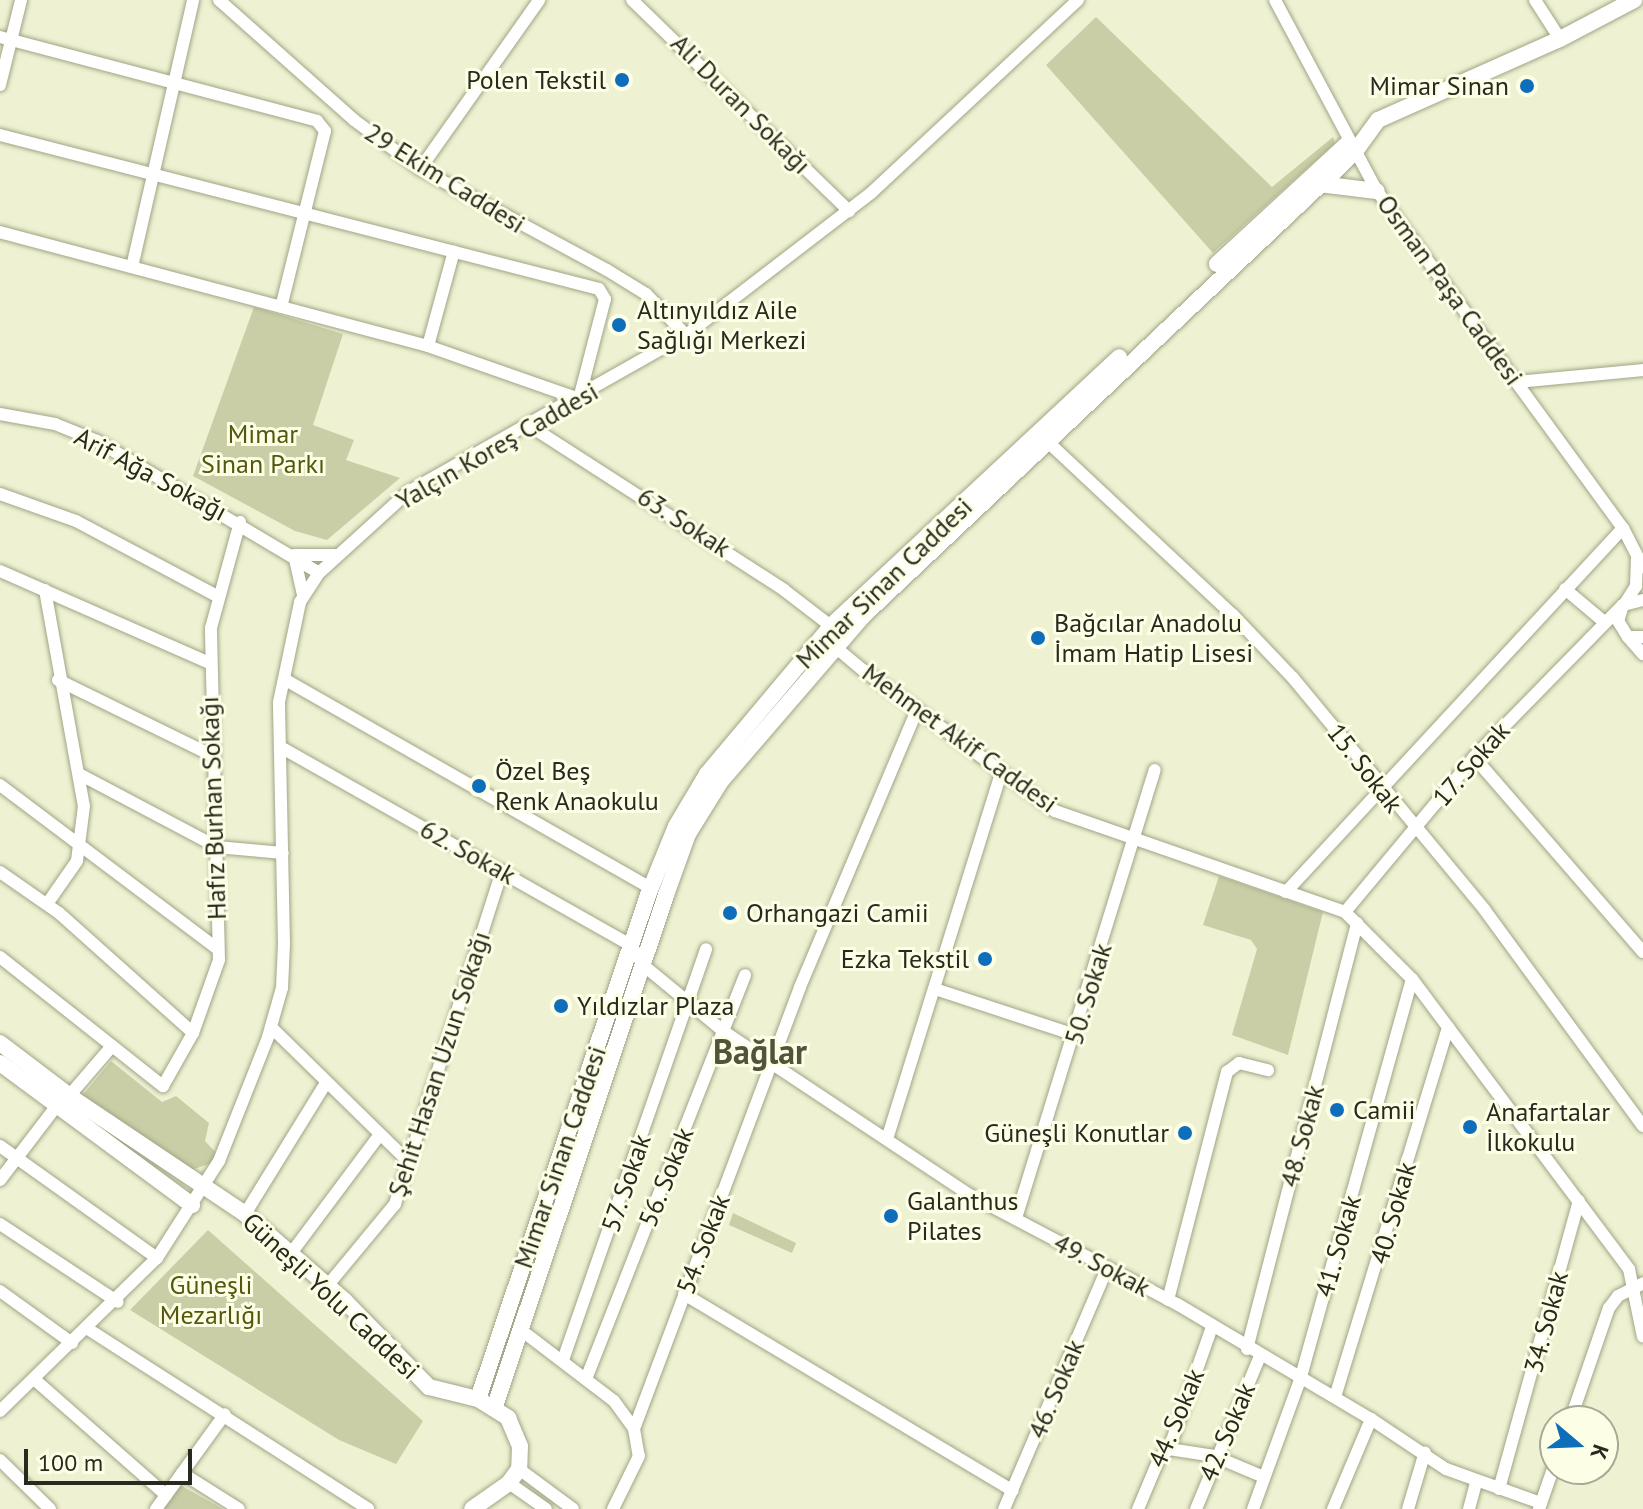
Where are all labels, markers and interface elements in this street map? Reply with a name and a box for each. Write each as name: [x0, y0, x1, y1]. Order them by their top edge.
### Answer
street label: Ali Duran Sokağı: [665, 28, 817, 180]
place label: Polen Tekstil: [465, 64, 606, 96]
place label: Mimar Sinan: [1370, 70, 1509, 102]
marker: Polen Tekstil: [613, 71, 631, 89]
marker: Mimar Sinan: [1516, 75, 1538, 97]
street label: 29 Ekim Caddesi: [359, 116, 531, 240]
street label: Osman Paşa Caddesi: [1370, 189, 1530, 391]
place label: Altınyıldız Aile Sağlığı Merkezi: [637, 294, 806, 356]
marker: Altınyıldız Aile Sağlığı Merkezi: [608, 314, 630, 336]
street label: Yalçın Koreş Caddesi: [391, 376, 603, 516]
park label: Mimar Sinan Parkı: [201, 418, 325, 480]
street label: Arif Ağa Sokağı: [69, 421, 233, 527]
street label: 63. Sokak: [631, 480, 737, 564]
street label: Mimar Sinan Caddesi: [789, 491, 979, 675]
place label: Bağcılar Anadolu İmam Hatip Lisesi: [1054, 607, 1253, 668]
marker: Bağcılar Anadolu İmam Hatip Lisesi: [1029, 629, 1047, 647]
street label: Mehmet Akif Caddesi: [856, 657, 1064, 819]
street label: Hafız Burhan Sokağı: [193, 695, 233, 921]
street label: 17. Sokak: [1425, 715, 1517, 813]
street label: 15. Sokak: [1320, 716, 1410, 820]
place label: Özel Beş Renk Anaokulu: [495, 755, 660, 816]
marker: Özel Beş Renk Anaokulu: [470, 777, 488, 795]
street label: 62. Sokak: [414, 813, 522, 891]
place label: Orhangazi Camii: [746, 897, 929, 929]
marker: Orhangazi Camii: [721, 904, 739, 922]
street label: Şehit Hasan Uzun Sokağı: [381, 927, 497, 1201]
street label: 50. Sokak: [1058, 939, 1118, 1049]
place label: Ezka Tekstil: [840, 943, 969, 975]
marker: Ezka Tekstil: [976, 950, 994, 968]
place label: Yıldızlar Plaza: [577, 990, 734, 1022]
marker: Yıldızlar Plaza: [552, 997, 570, 1015]
district label: Bağlar: [713, 1032, 807, 1072]
street label: Mimar Sinan Caddesi: [507, 1042, 613, 1272]
street label: 48. Sokak: [1273, 1081, 1331, 1191]
place label: Camii: [1353, 1094, 1415, 1126]
place label: Anafartalar İlkokulu: [1486, 1096, 1610, 1158]
marker: Camii: [1328, 1101, 1346, 1119]
place label: Güneşli Konutlar: [984, 1117, 1169, 1149]
marker: Anafartalar İlkokulu: [1461, 1118, 1479, 1136]
street label: 56. Sokak: [632, 1122, 700, 1232]
marker: Güneşli Konutlar: [1176, 1124, 1194, 1142]
street label: 57. Sokak: [594, 1129, 658, 1237]
street label: 40. Sokak: [1363, 1158, 1423, 1268]
place label: Galanthus Pilates: [907, 1185, 1019, 1246]
street label: 54. Sokak: [669, 1189, 737, 1299]
street label: 41. Sokak: [1308, 1191, 1368, 1301]
street label: Güneşli Yolu Caddesi: [236, 1206, 426, 1386]
marker: Galanthus Pilates: [882, 1207, 900, 1225]
street label: 49. Sokak: [1048, 1226, 1156, 1304]
street label: 34. Sokak: [1517, 1267, 1575, 1377]
park label: Güneşli Mezarlığı: [160, 1269, 262, 1330]
street label: 46. Sokak: [1021, 1334, 1091, 1444]
street label: 44. Sokak: [1141, 1363, 1211, 1473]
street label: 42. Sokak: [1192, 1377, 1262, 1487]
north arrow: [1539, 1405, 1619, 1485]
scale bar: [28, 1433, 196, 1483]
text: K: [1584, 1441, 1615, 1463]
text: 100 m: [38, 1447, 103, 1478]

